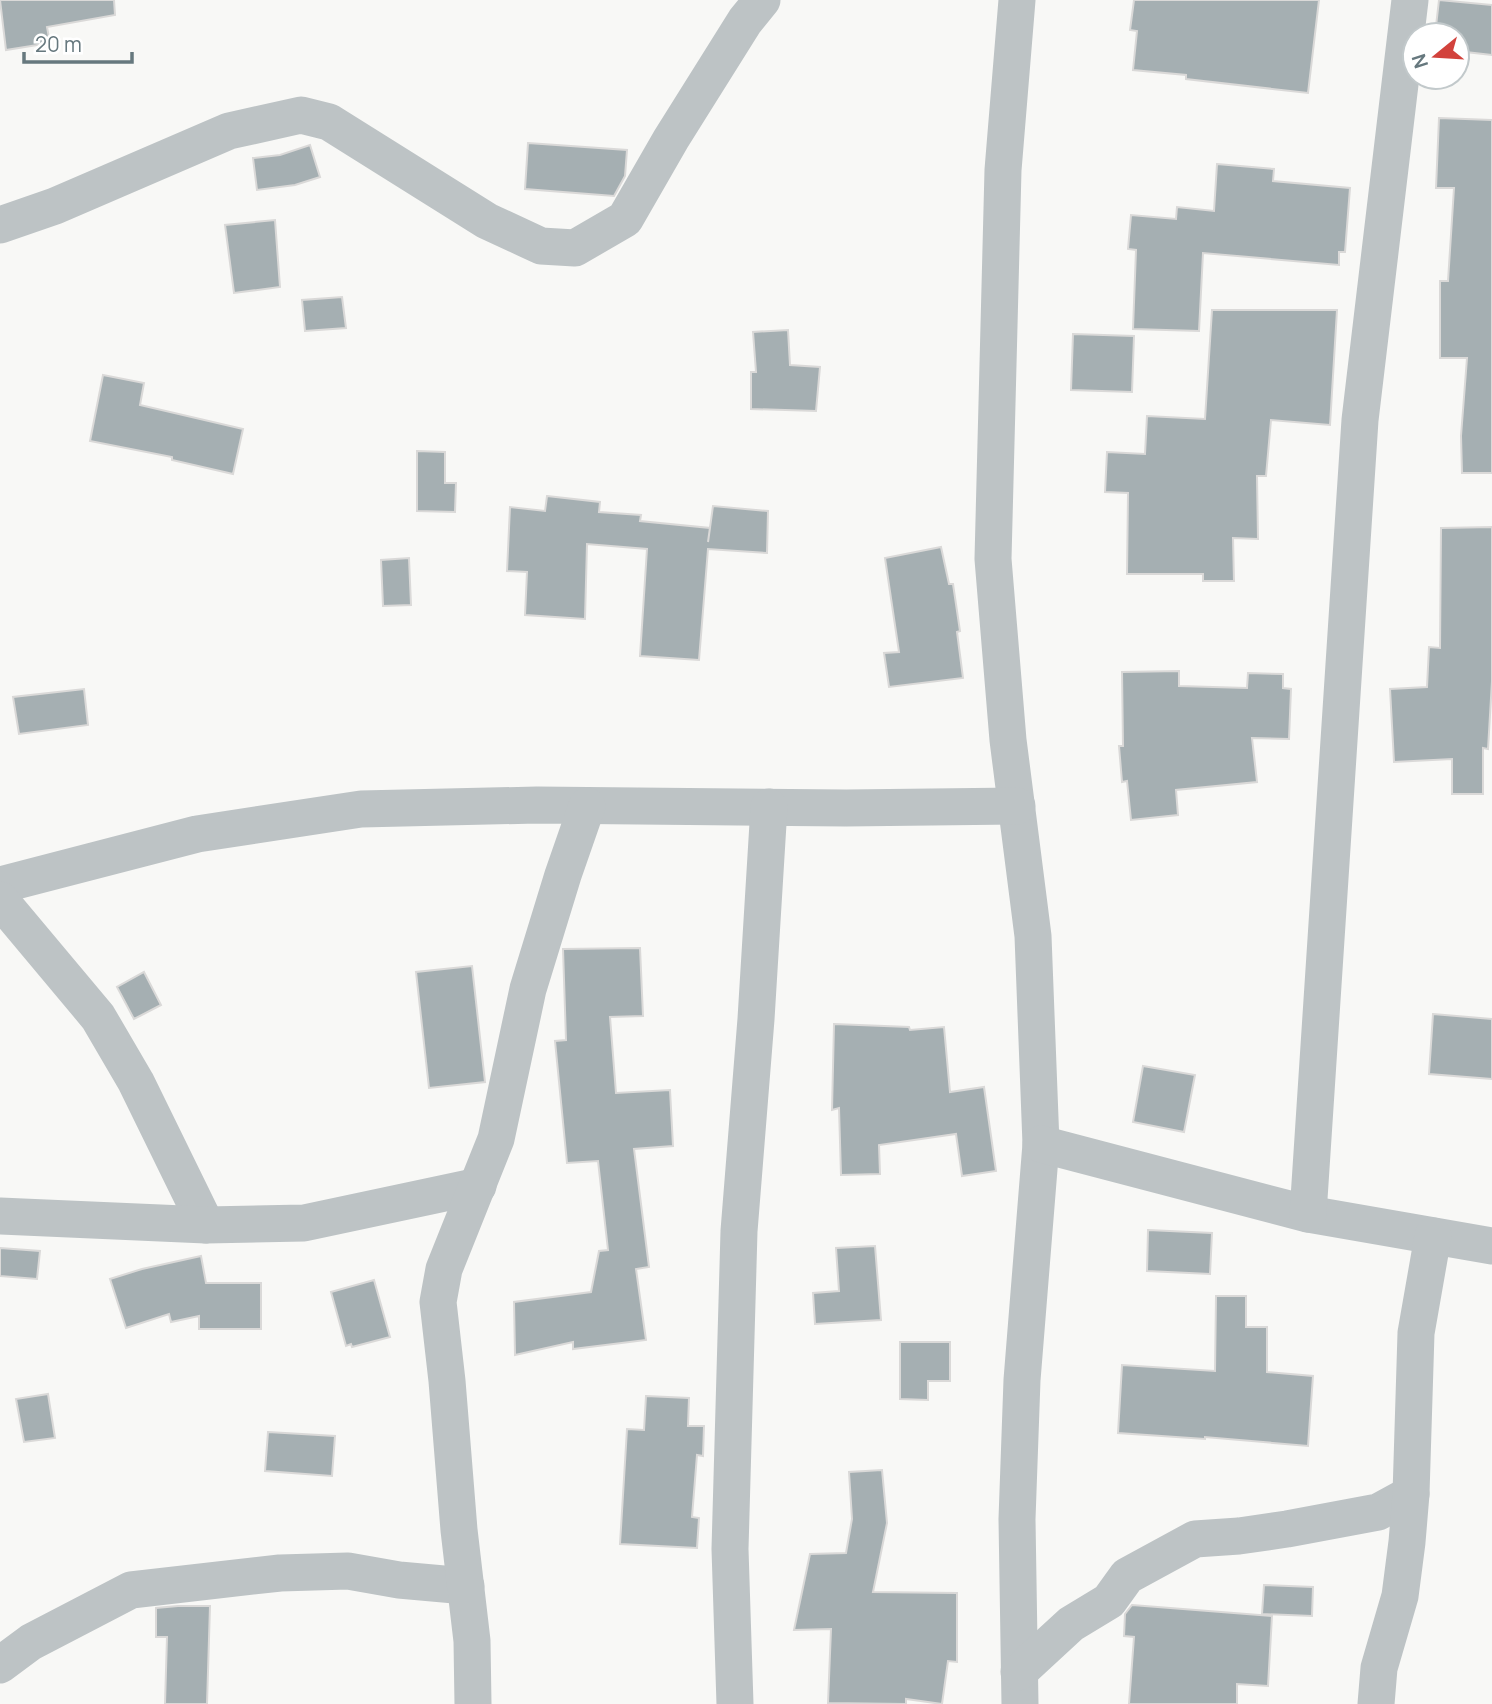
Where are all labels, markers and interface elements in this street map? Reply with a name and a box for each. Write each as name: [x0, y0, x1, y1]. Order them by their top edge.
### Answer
scale bar: [24, 21, 133, 65]
north arrow: [1401, 21, 1471, 91]
text: 20 m: [35, 30, 82, 58]
text: N: [1405, 51, 1434, 72]

